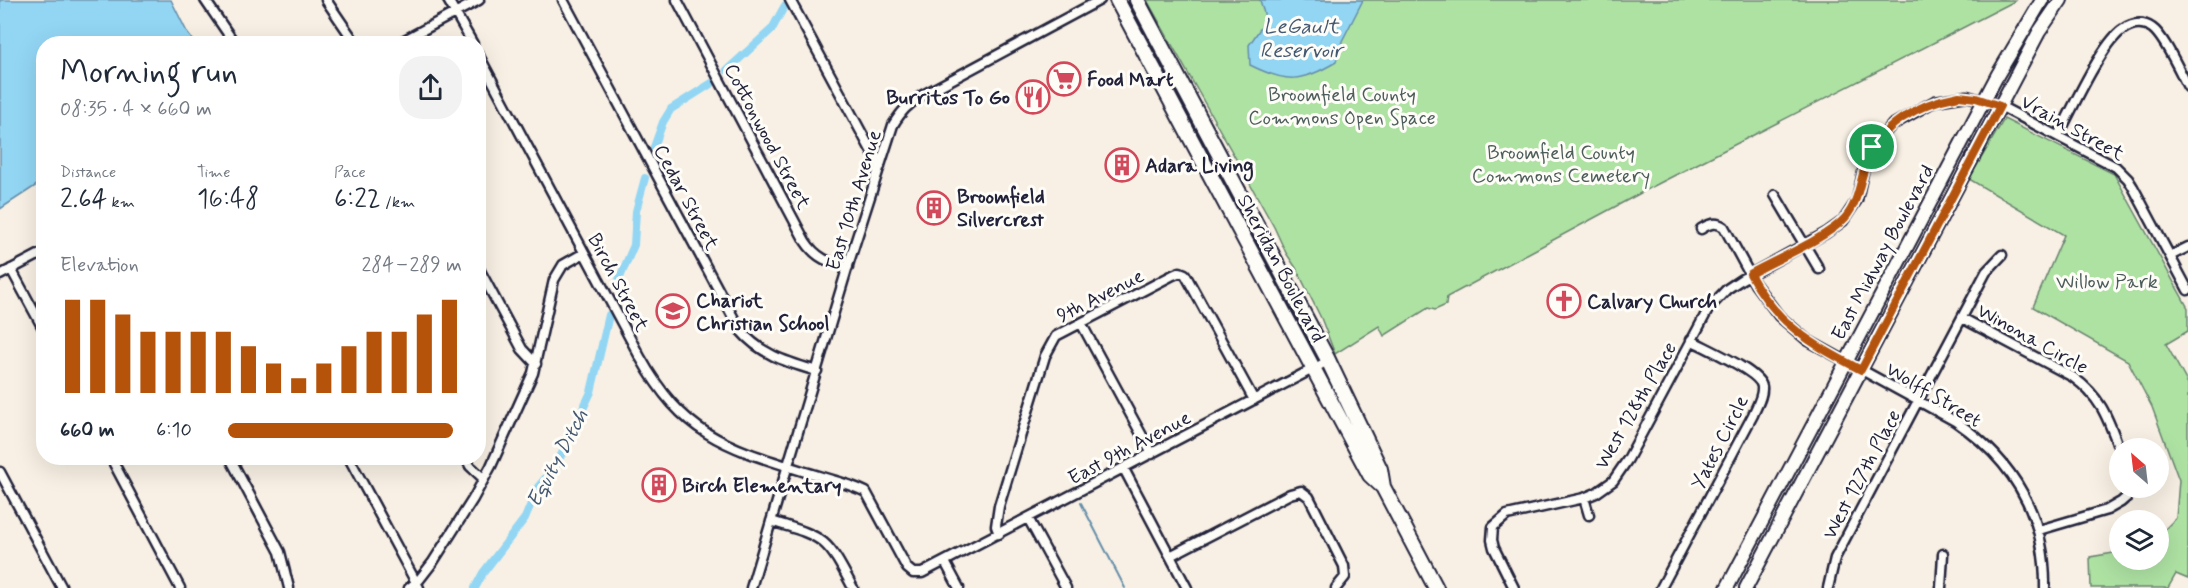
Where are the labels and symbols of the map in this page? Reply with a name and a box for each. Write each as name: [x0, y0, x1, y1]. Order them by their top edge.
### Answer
water label: LeGault Reservoir: [1260, 13, 1346, 65]
street label: Cottonwood Street: [717, 59, 817, 214]
supermarket icon: Food Mart: [1046, 61, 1082, 97]
place label: Food Mart: [1087, 67, 1174, 94]
restaurant icon: Burritos To Go: [1015, 79, 1051, 115]
park label: Broomfield County Commons Open Space: [1248, 82, 1436, 132]
place label: Burritos To Go: [886, 85, 1010, 112]
street label: Vrain Street: [2016, 89, 2129, 168]
pin: [1846, 121, 1897, 172]
street label: East 10th Avenue: [820, 127, 889, 274]
street label: Cedar Street: [647, 140, 725, 255]
park label: Broomfield County Commons Cemetery: [1472, 140, 1650, 190]
building icon: Adara Living: [1104, 147, 1140, 183]
place label: Adara Living: [1145, 153, 1253, 182]
street label: East Midway Boulevard: [1826, 160, 1941, 345]
place label: Broomfield Silvercrest: [957, 184, 1045, 234]
building icon: Broomfield Silvercrest: [916, 190, 952, 226]
street label: Sheridan Boulevard: [1230, 190, 1331, 348]
street label: Birch Street: [580, 229, 655, 337]
street label: 9th Avenue: [1052, 263, 1149, 330]
park label: Willow Park: [2056, 269, 2158, 296]
church icon: Calvary Church: [1546, 283, 1582, 319]
place label: Chariot Christian School: [696, 288, 829, 338]
place label: Calvary Church: [1587, 289, 1718, 316]
school or university icon: Chariot Christian School: [655, 293, 691, 329]
street label: Winona Circle: [1972, 298, 2093, 381]
street label: West 128th Place: [1589, 337, 1684, 474]
street label: Wolff Street: [1880, 356, 1986, 434]
street label: Yates Circle: [1685, 391, 1756, 494]
water label: Equity Ditch: [520, 404, 595, 512]
street label: East 9th Avenue: [1064, 405, 1196, 492]
street label: West 127th Place: [1817, 405, 1908, 544]
north arrow: [2109, 438, 2169, 498]
building icon: Birch Elementary: [641, 467, 677, 503]
place label: Birch Elementary: [682, 473, 841, 500]

